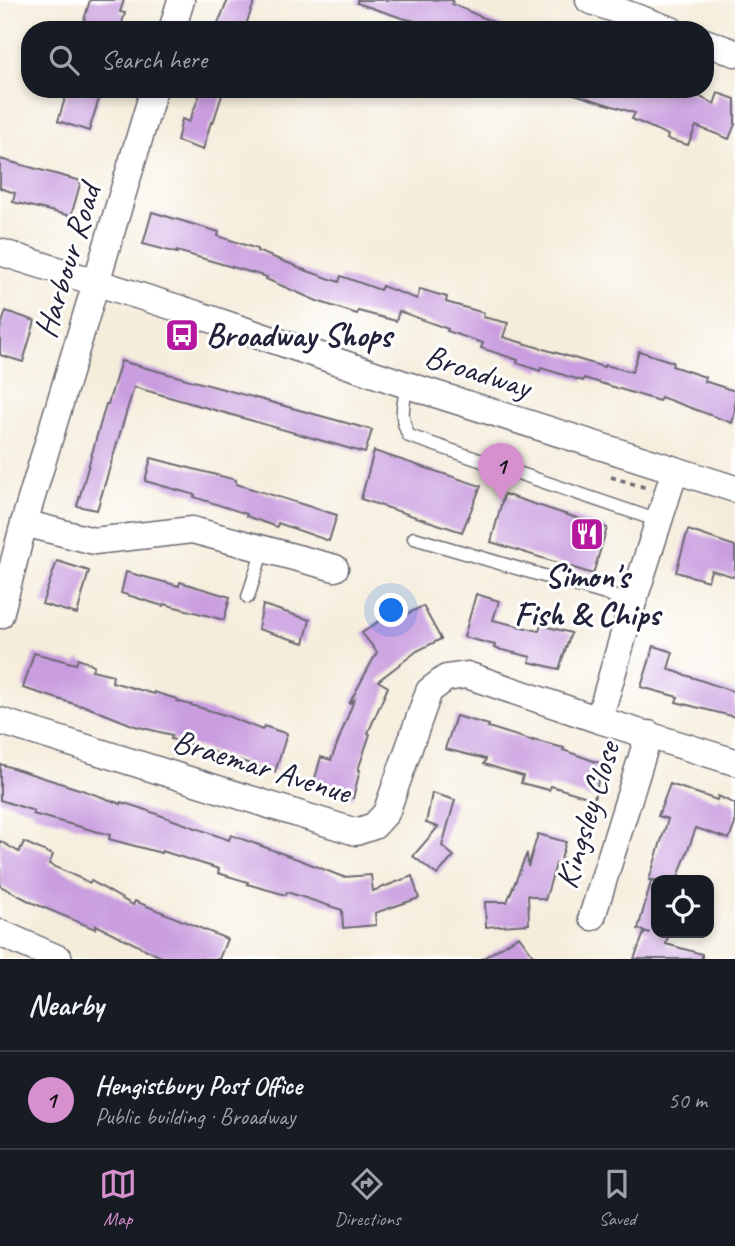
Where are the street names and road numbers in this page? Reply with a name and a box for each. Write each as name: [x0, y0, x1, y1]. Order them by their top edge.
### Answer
street label: Harbour Road: [24, 174, 112, 343]
street label: Broadway: [420, 334, 539, 409]
street label: Braemar Avenue: [168, 719, 358, 814]
street label: Kingsley Close: [545, 734, 630, 893]

